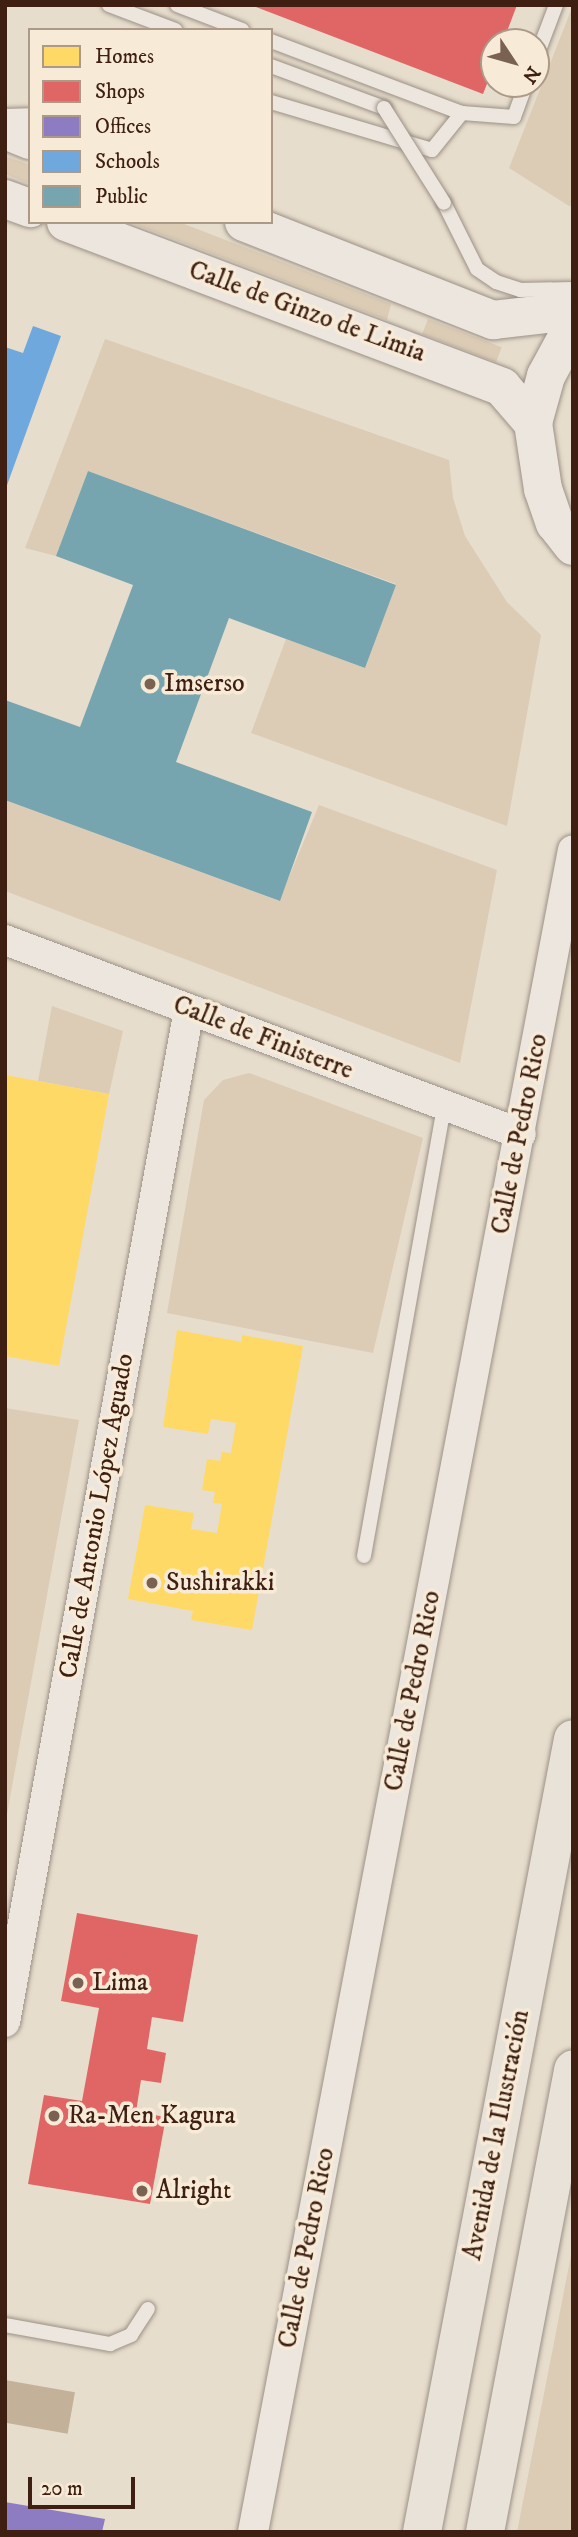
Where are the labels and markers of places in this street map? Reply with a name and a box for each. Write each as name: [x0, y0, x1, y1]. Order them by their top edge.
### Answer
place label: Imserso: [164, 668, 245, 700]
marker: Imserso: [142, 676, 158, 692]
place label: Sushirakki: [166, 1567, 274, 1599]
marker: Sushirakki: [144, 1575, 160, 1591]
place label: Lima: [92, 1967, 148, 1999]
marker: Lima: [70, 1975, 86, 1991]
place label: Ra-Men Kagura: [68, 2100, 235, 2132]
marker: Ra-Men Kagura: [46, 2108, 62, 2124]
place label: Alright: [156, 2175, 231, 2207]
marker: Alright: [134, 2183, 150, 2199]

